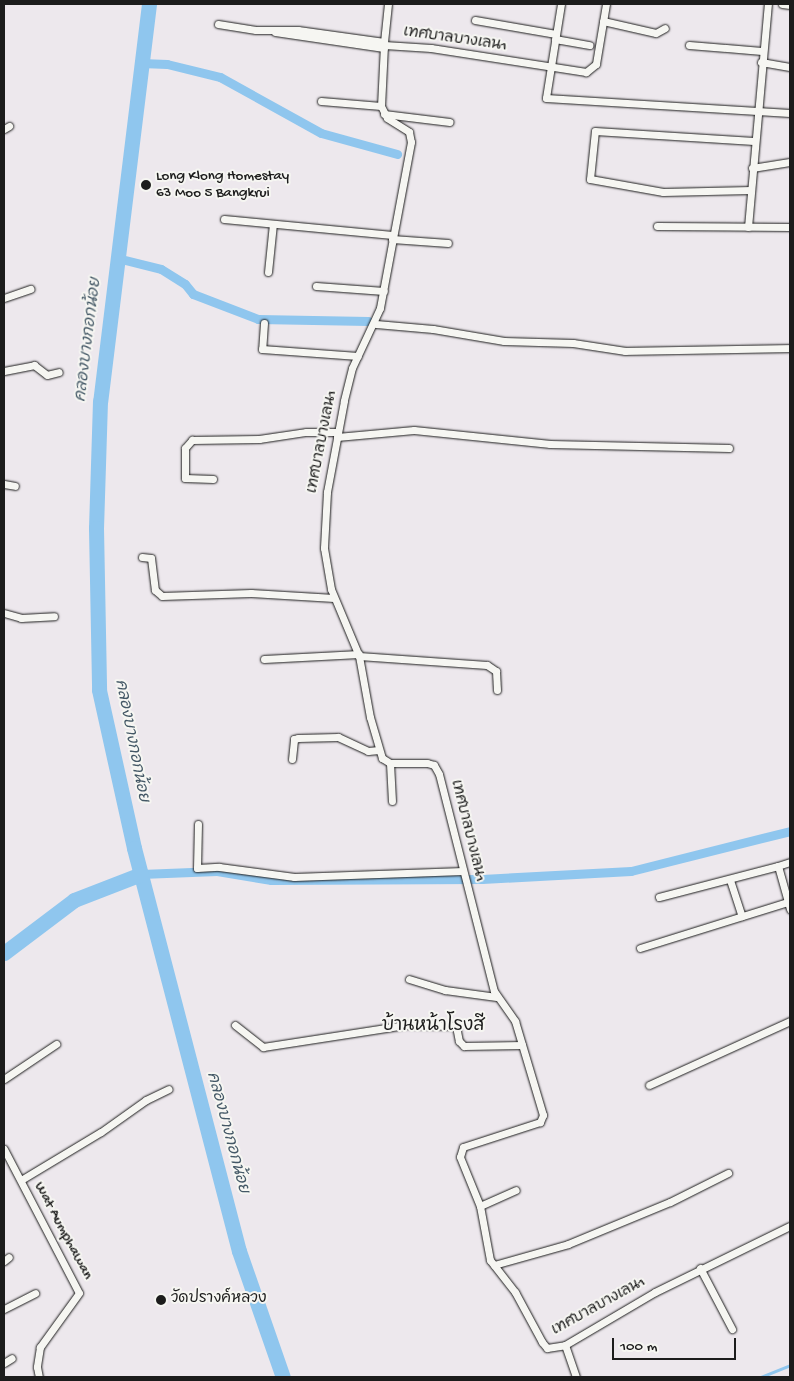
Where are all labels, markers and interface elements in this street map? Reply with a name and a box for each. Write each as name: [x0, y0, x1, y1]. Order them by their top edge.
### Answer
street label: เทศบาลบางเลน1: [402, 24, 508, 56]
place label: Long Klong Homestay 63 Moo 5 Bangkrui: [156, 167, 289, 202]
marker: Long Klong Homestay 63 Moo 5 Bangkrui: [140, 179, 152, 191]
water label: คลองบางกอกน้อย: [73, 277, 107, 403]
street label: เทศบาลบางเลน1: [304, 389, 342, 495]
water label: คลองบางกอกน้อย: [109, 678, 151, 804]
street label: เทศบาลบางเลน1: [446, 778, 488, 884]
district label: บ้านหน้าโรงสี: [382, 1016, 484, 1038]
water label: คลองบางกอกน้อย: [201, 1070, 251, 1196]
street label: Wat Aumphawan: [30, 1179, 96, 1283]
street label: เทศบาลบางเลน1: [549, 1274, 649, 1340]
place label: วัดปรางค์หลวง: [171, 1291, 267, 1309]
marker: วัดปรางค์หลวง: [155, 1294, 167, 1306]
scale bar: [614, 1328, 738, 1360]
text: 100 m: [620, 1338, 657, 1356]

